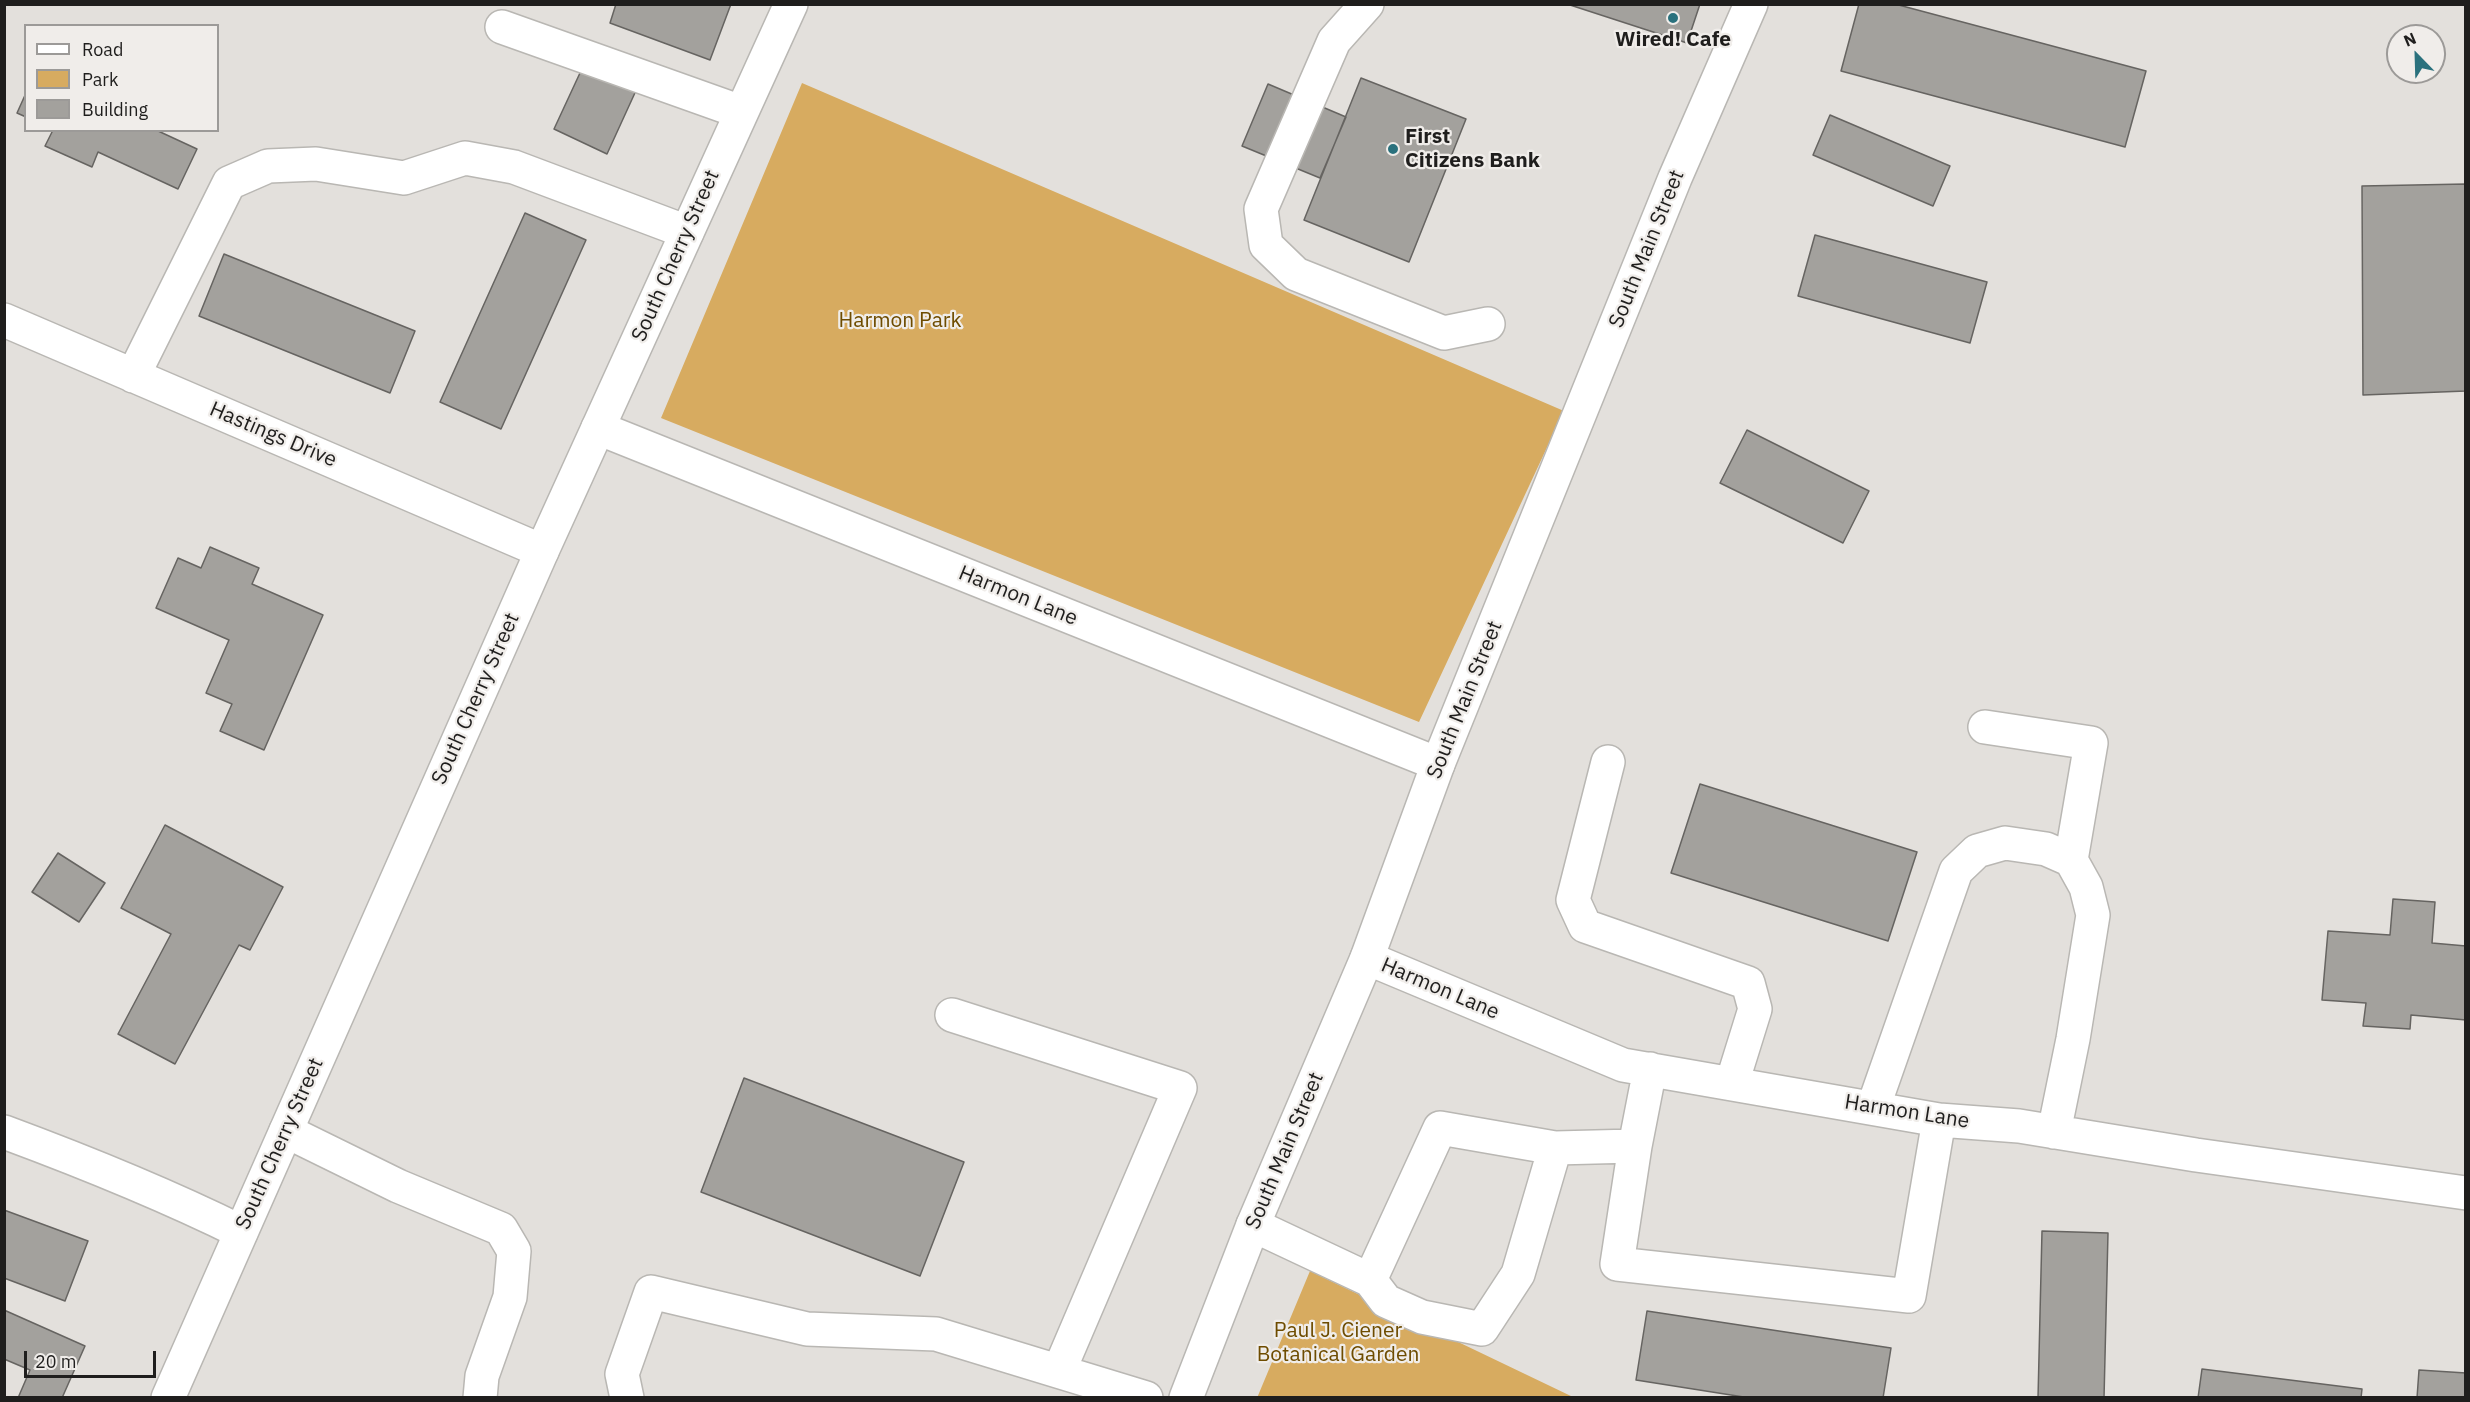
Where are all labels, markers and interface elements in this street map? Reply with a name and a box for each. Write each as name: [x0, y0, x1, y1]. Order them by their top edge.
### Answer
marker: Wired! Cafe: [1666, 11, 1680, 25]
legend: [24, 24, 219, 132]
north arrow: [2386, 24, 2446, 84]
place label: Wired! Cafe: [1615, 27, 1731, 53]
text: N: [2401, 28, 2419, 51]
text: Road: [82, 38, 123, 61]
text: Park: [82, 68, 118, 91]
text: Building: [82, 98, 148, 121]
place label: First Citizens Bank: [1405, 124, 1540, 174]
marker: First Citizens Bank: [1386, 142, 1400, 156]
street label: South Cherry Street: [627, 166, 725, 346]
street label: South Main Street: [1604, 166, 1690, 332]
park label: Harmon Park: [838, 308, 962, 334]
street label: Hastings Drive: [206, 397, 340, 473]
street label: Harmon Lane: [955, 561, 1081, 631]
street label: South Cherry Street: [427, 609, 525, 789]
street label: South Main Street: [1422, 617, 1508, 783]
street label: Harmon Lane: [1377, 953, 1503, 1025]
street label: South Cherry Street: [231, 1054, 329, 1234]
street label: South Main Street: [1241, 1069, 1329, 1233]
street label: Harmon Lane: [1843, 1090, 1971, 1134]
park label: Paul J. Ciener Botanical Garden: [1257, 1318, 1419, 1368]
scale bar: [27, 1339, 159, 1377]
text: 20 m: [35, 1350, 77, 1373]

